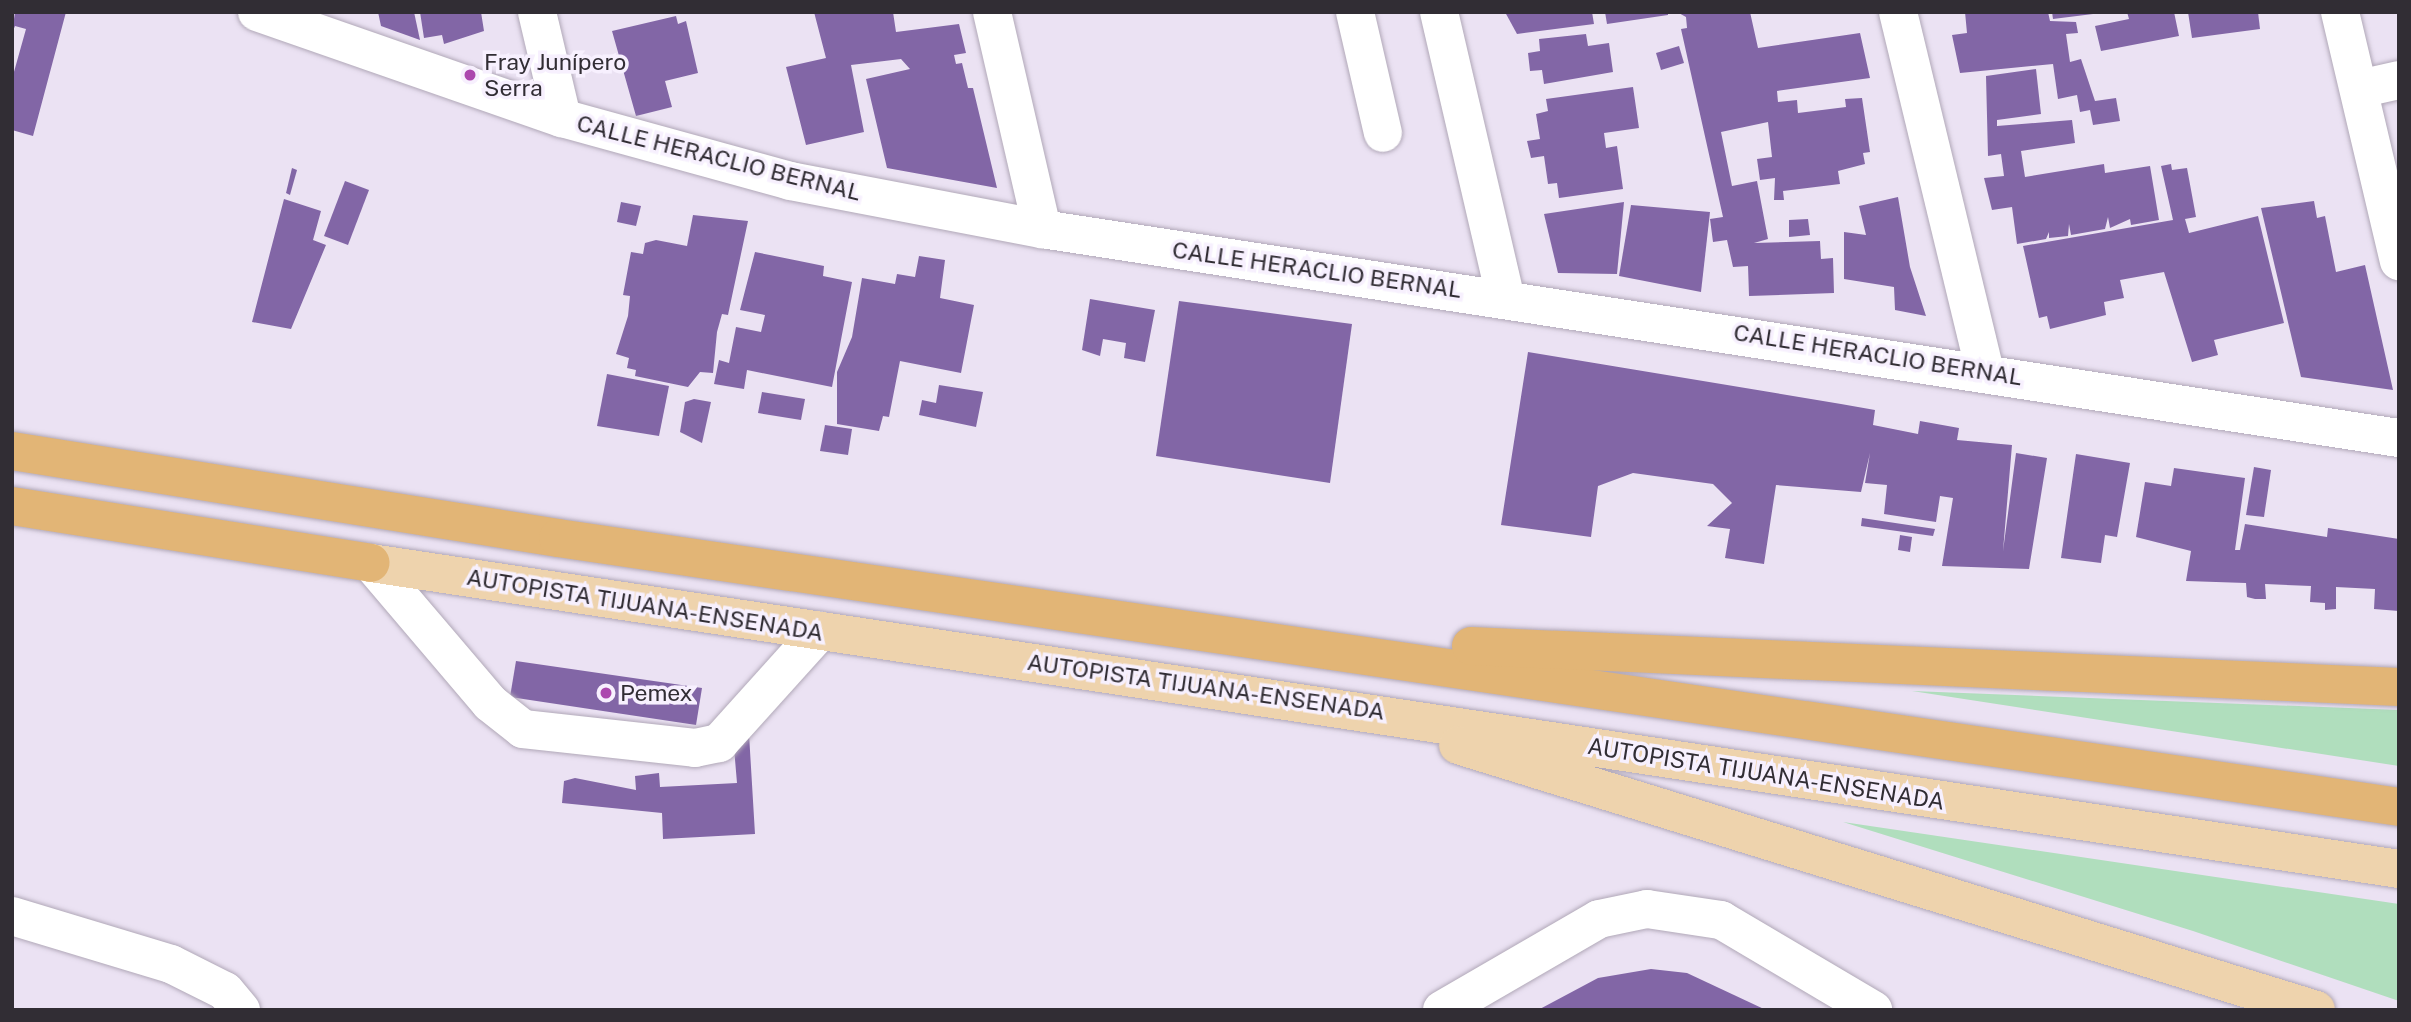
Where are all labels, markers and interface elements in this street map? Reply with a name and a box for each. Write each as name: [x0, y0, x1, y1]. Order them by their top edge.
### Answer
place label: Fray Junípero Serra: [484, 48, 626, 102]
marker: Fray Junípero Serra: [462, 67, 478, 83]
street label: CALLE HERACLIO BERNAL: [574, 109, 864, 207]
street label: CALLE HERACLIO BERNAL: [1170, 236, 1464, 304]
street label: CALLE HERACLIO BERNAL: [1732, 319, 2024, 391]
street label: AUTOPISTA TIJUANA-ENSENADA: [465, 563, 825, 647]
street label: AUTOPISTA TIJUANA-ENSENADA: [1025, 648, 1387, 726]
place label: Pemex: [620, 679, 693, 707]
marker: Pemex: [598, 685, 614, 701]
street label: AUTOPISTA TIJUANA-ENSENADA: [1586, 732, 1946, 816]

